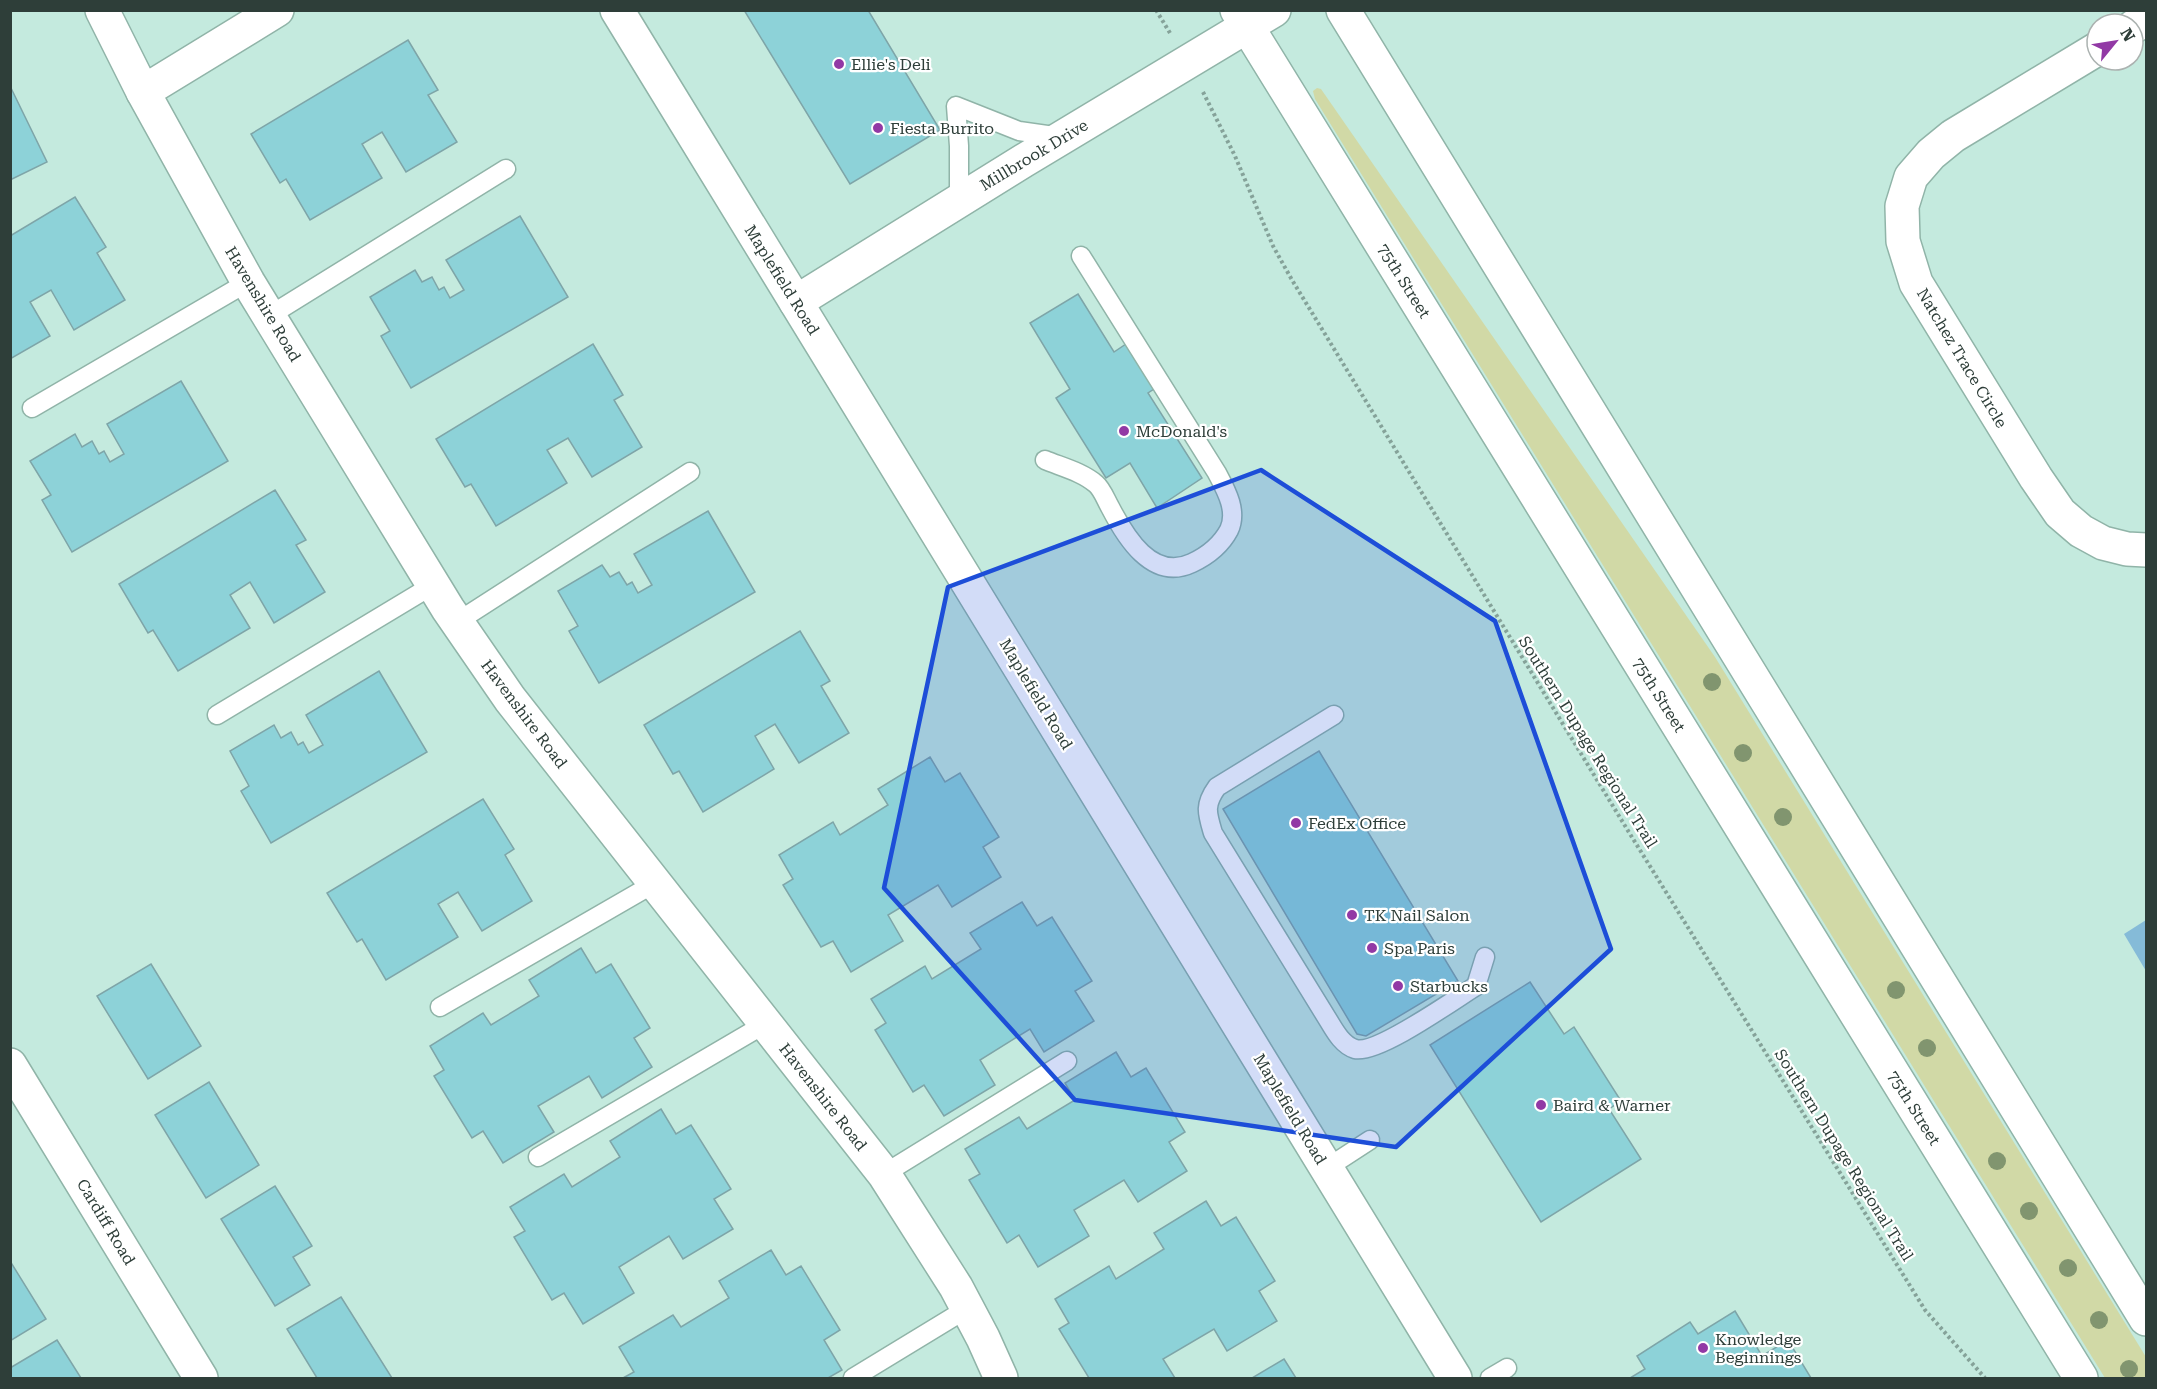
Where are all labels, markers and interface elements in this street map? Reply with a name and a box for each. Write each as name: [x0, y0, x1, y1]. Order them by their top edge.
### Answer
north arrow: [2085, 12, 2145, 72]
text: N: [2116, 25, 2139, 45]
place label: Ellie's Deli: [851, 55, 931, 74]
marker: Ellie's Deli: [832, 57, 846, 71]
street label: Millbrook Drive: [977, 115, 1092, 195]
place label: Fiesta Burrito: [890, 119, 994, 138]
marker: Fiesta Burrito: [871, 121, 885, 135]
street label: Maplefield Road: [741, 222, 823, 338]
street label: 75th Street: [1374, 240, 1434, 322]
street label: Havenshire Road: [221, 243, 305, 365]
street label: Natchez Trace Circle: [1913, 285, 2011, 431]
place label: McDonald's: [1136, 422, 1228, 441]
marker: McDonald's: [1117, 424, 1131, 438]
street label: Southern Dupage Regional Trail: [1515, 633, 1661, 851]
street label: Maplefield Road: [995, 635, 1077, 753]
street label: 75th Street: [1629, 654, 1689, 736]
street label: Havenshire Road: [477, 656, 571, 772]
place label: FedEx Office: [1308, 814, 1406, 833]
marker: FedEx Office: [1289, 816, 1303, 830]
place label: TK Nail Salon: [1364, 906, 1470, 925]
marker: TK Nail Salon: [1345, 908, 1359, 922]
place label: Spa Paris: [1384, 939, 1455, 958]
marker: Spa Paris: [1365, 941, 1379, 955]
place label: Starbucks: [1410, 977, 1488, 996]
marker: Starbucks: [1391, 979, 1405, 993]
street label: Havenshire Road: [775, 1039, 871, 1155]
street label: Southern Dupage Regional Trail: [1771, 1046, 1917, 1264]
street label: Maplefield Road: [1249, 1050, 1331, 1168]
street label: 75th Street: [1884, 1067, 1944, 1149]
place label: Baird & Warner: [1553, 1096, 1671, 1115]
marker: Baird & Warner: [1534, 1098, 1548, 1112]
street label: Cardiff Road: [73, 1176, 139, 1268]
place label: Knowledge Beginnings: [1715, 1330, 1802, 1367]
marker: Knowledge Beginnings: [1696, 1341, 1710, 1355]

